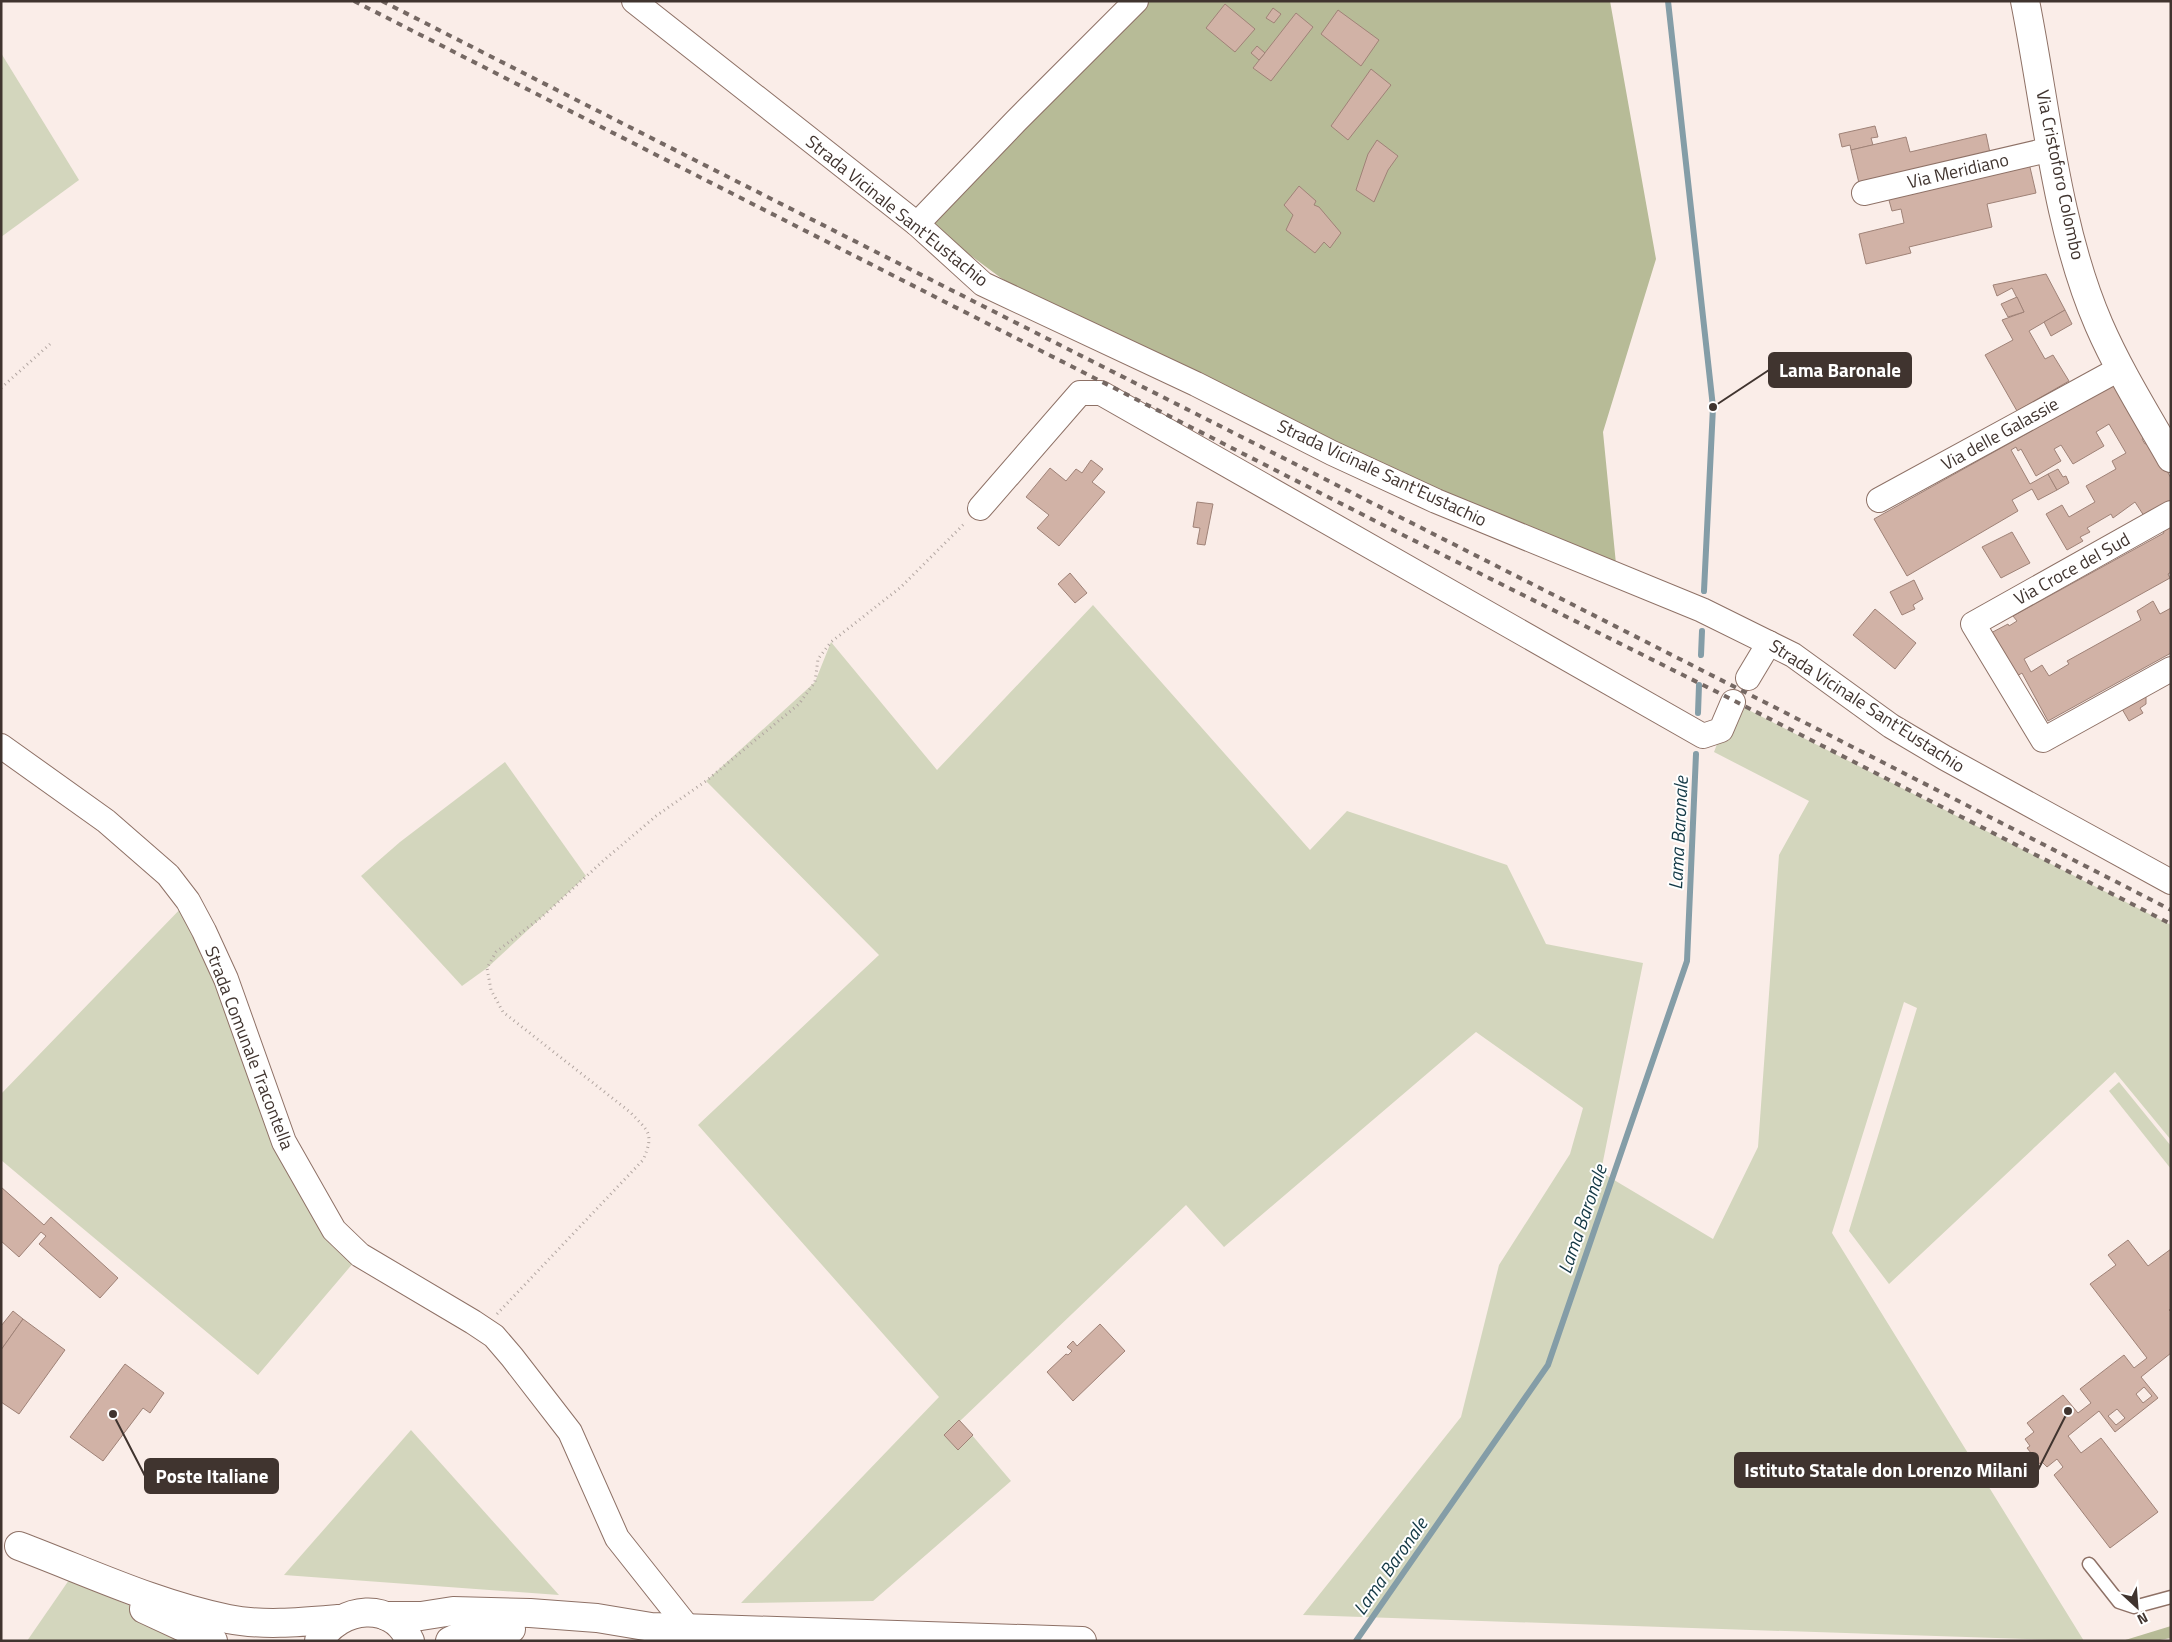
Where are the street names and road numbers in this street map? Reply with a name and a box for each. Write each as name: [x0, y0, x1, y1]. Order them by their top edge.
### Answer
street label: Via Cristoforo Colombo: [2029, 87, 2092, 262]
street label: Strada Vicinale Sant'Eustachio: [800, 128, 995, 293]
street label: Via Meridiano: [1905, 146, 2011, 195]
street label: Via delle Galassie: [1936, 390, 2063, 477]
street label: Strada Vicinale Sant'Eustachio: [1273, 412, 1491, 533]
street label: Via Croce del Sud: [2009, 525, 2135, 612]
street label: Strada Vicinale Sant'Eustachio: [1764, 632, 1970, 779]
street label: Strada Comunale Tracontella: [198, 942, 301, 1154]

